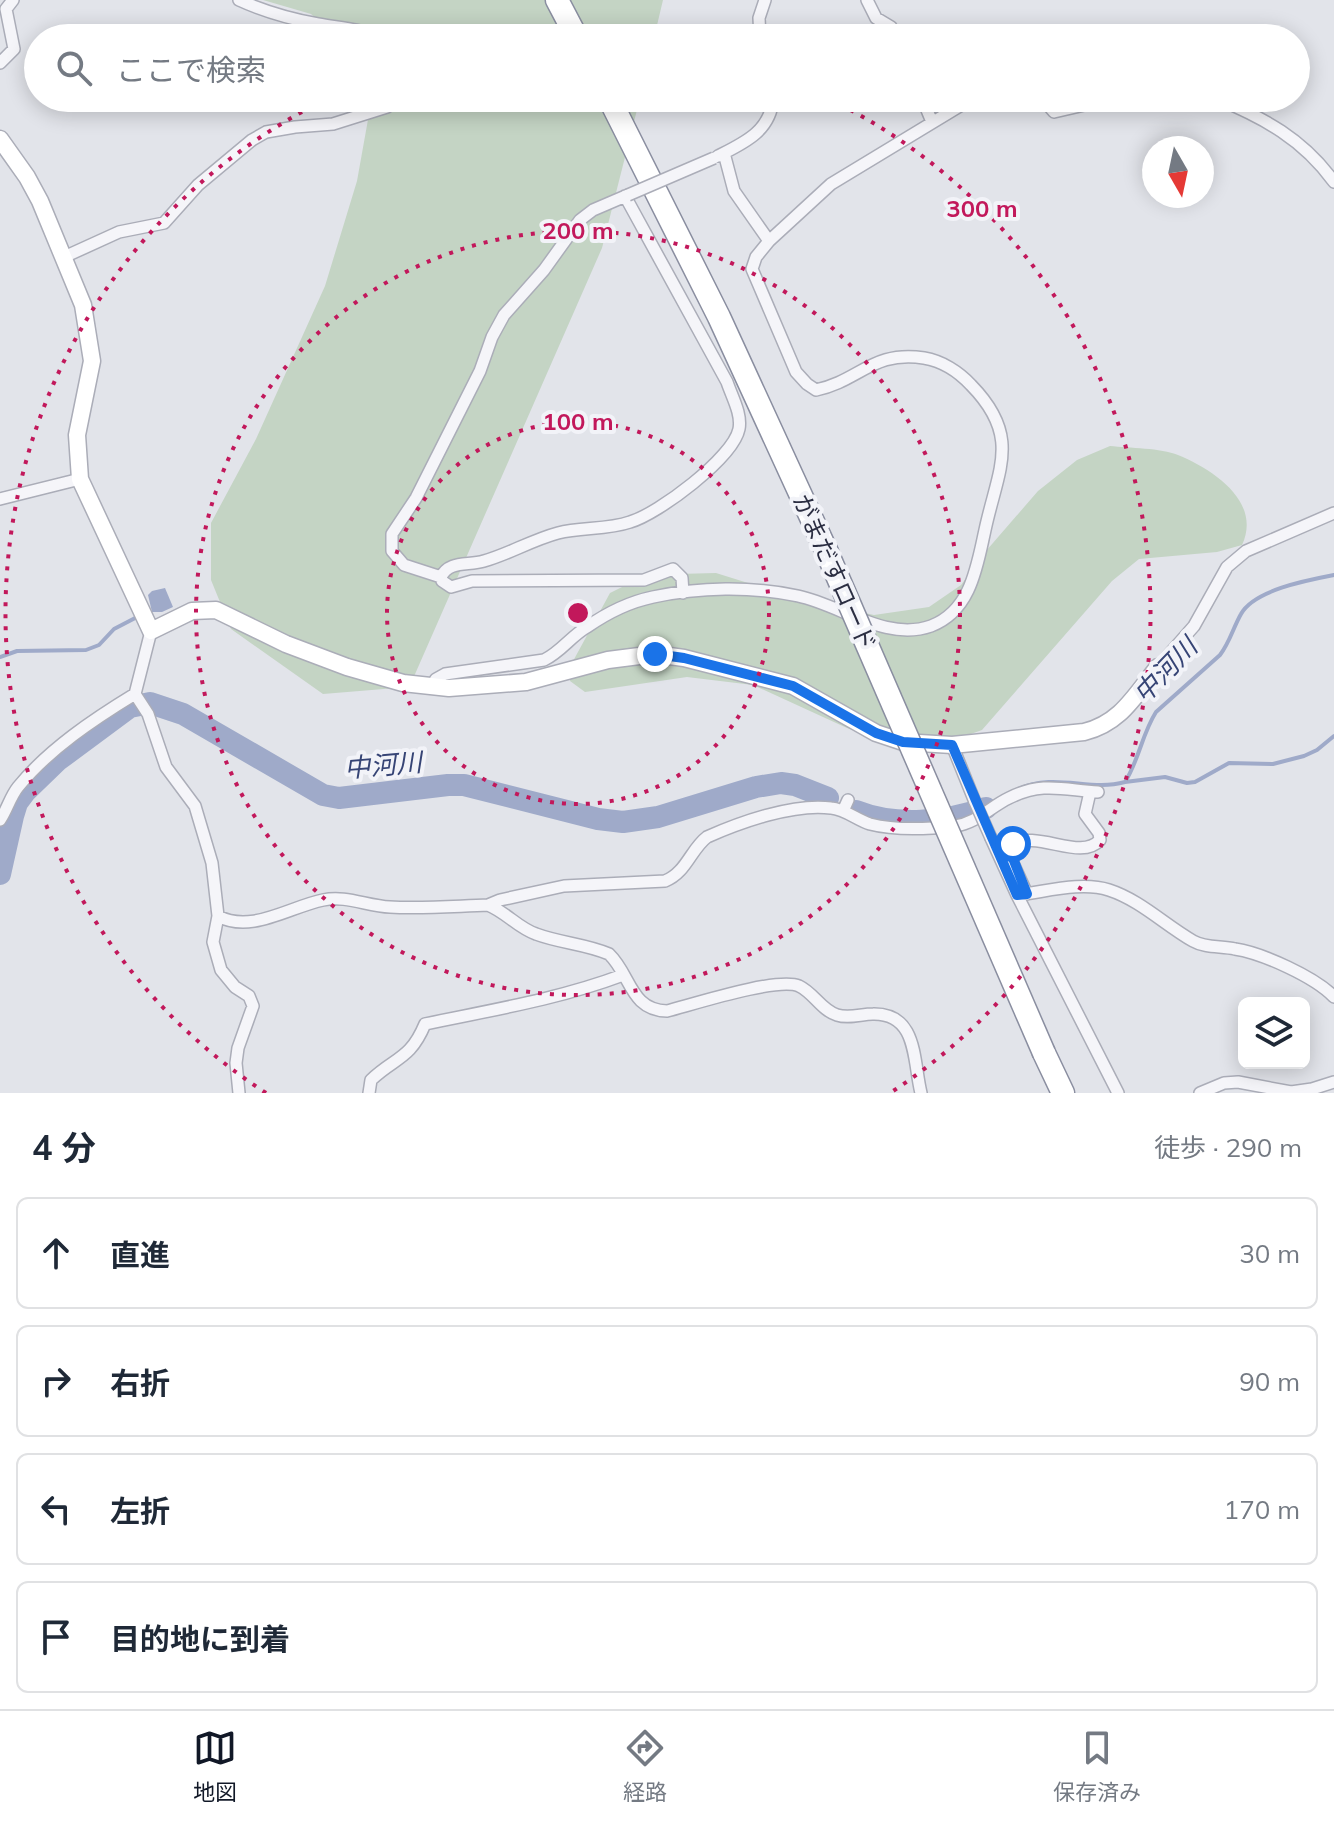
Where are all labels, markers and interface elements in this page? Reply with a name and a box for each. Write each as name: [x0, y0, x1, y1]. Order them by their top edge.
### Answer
search box: [24, 24, 1310, 112]
icon: search: [52, 46, 96, 90]
text: ここで検索: [116, 51, 266, 89]
north arrow: [1142, 136, 1214, 208]
text: 300 m: [946, 193, 1018, 223]
text: 200 m: [542, 215, 614, 245]
text: 100 m: [542, 406, 614, 436]
street label: がまだすロード: [787, 489, 883, 655]
centre of rings: [564, 599, 592, 627]
water label: 中河川: [1126, 628, 1206, 710]
route end: [637, 636, 673, 672]
water label: 中河川: [343, 745, 426, 785]
route start: [995, 826, 1031, 862]
map controls: [1238, 997, 1310, 1069]
button: layers: [1238, 997, 1310, 1069]
text: 4 分: [32, 1126, 96, 1169]
text: 徒歩 · 290 m: [1154, 1131, 1302, 1164]
icon: ahead: [34, 1231, 78, 1275]
text: 直進: [110, 1236, 170, 1274]
text: 30 m: [1239, 1237, 1300, 1270]
icon: right: [34, 1359, 78, 1403]
text: 右折: [110, 1364, 170, 1402]
text: 90 m: [1239, 1365, 1300, 1398]
icon: left: [34, 1487, 78, 1531]
text: 左折: [110, 1492, 170, 1530]
text: 170 m: [1224, 1493, 1300, 1526]
icon: arrive: [34, 1615, 78, 1659]
text: 目的地に到着: [110, 1620, 290, 1658]
tab: 地図: [193, 1726, 237, 1806]
tab: 経路: [623, 1726, 667, 1806]
tab: 保存済み: [1053, 1726, 1141, 1806]

